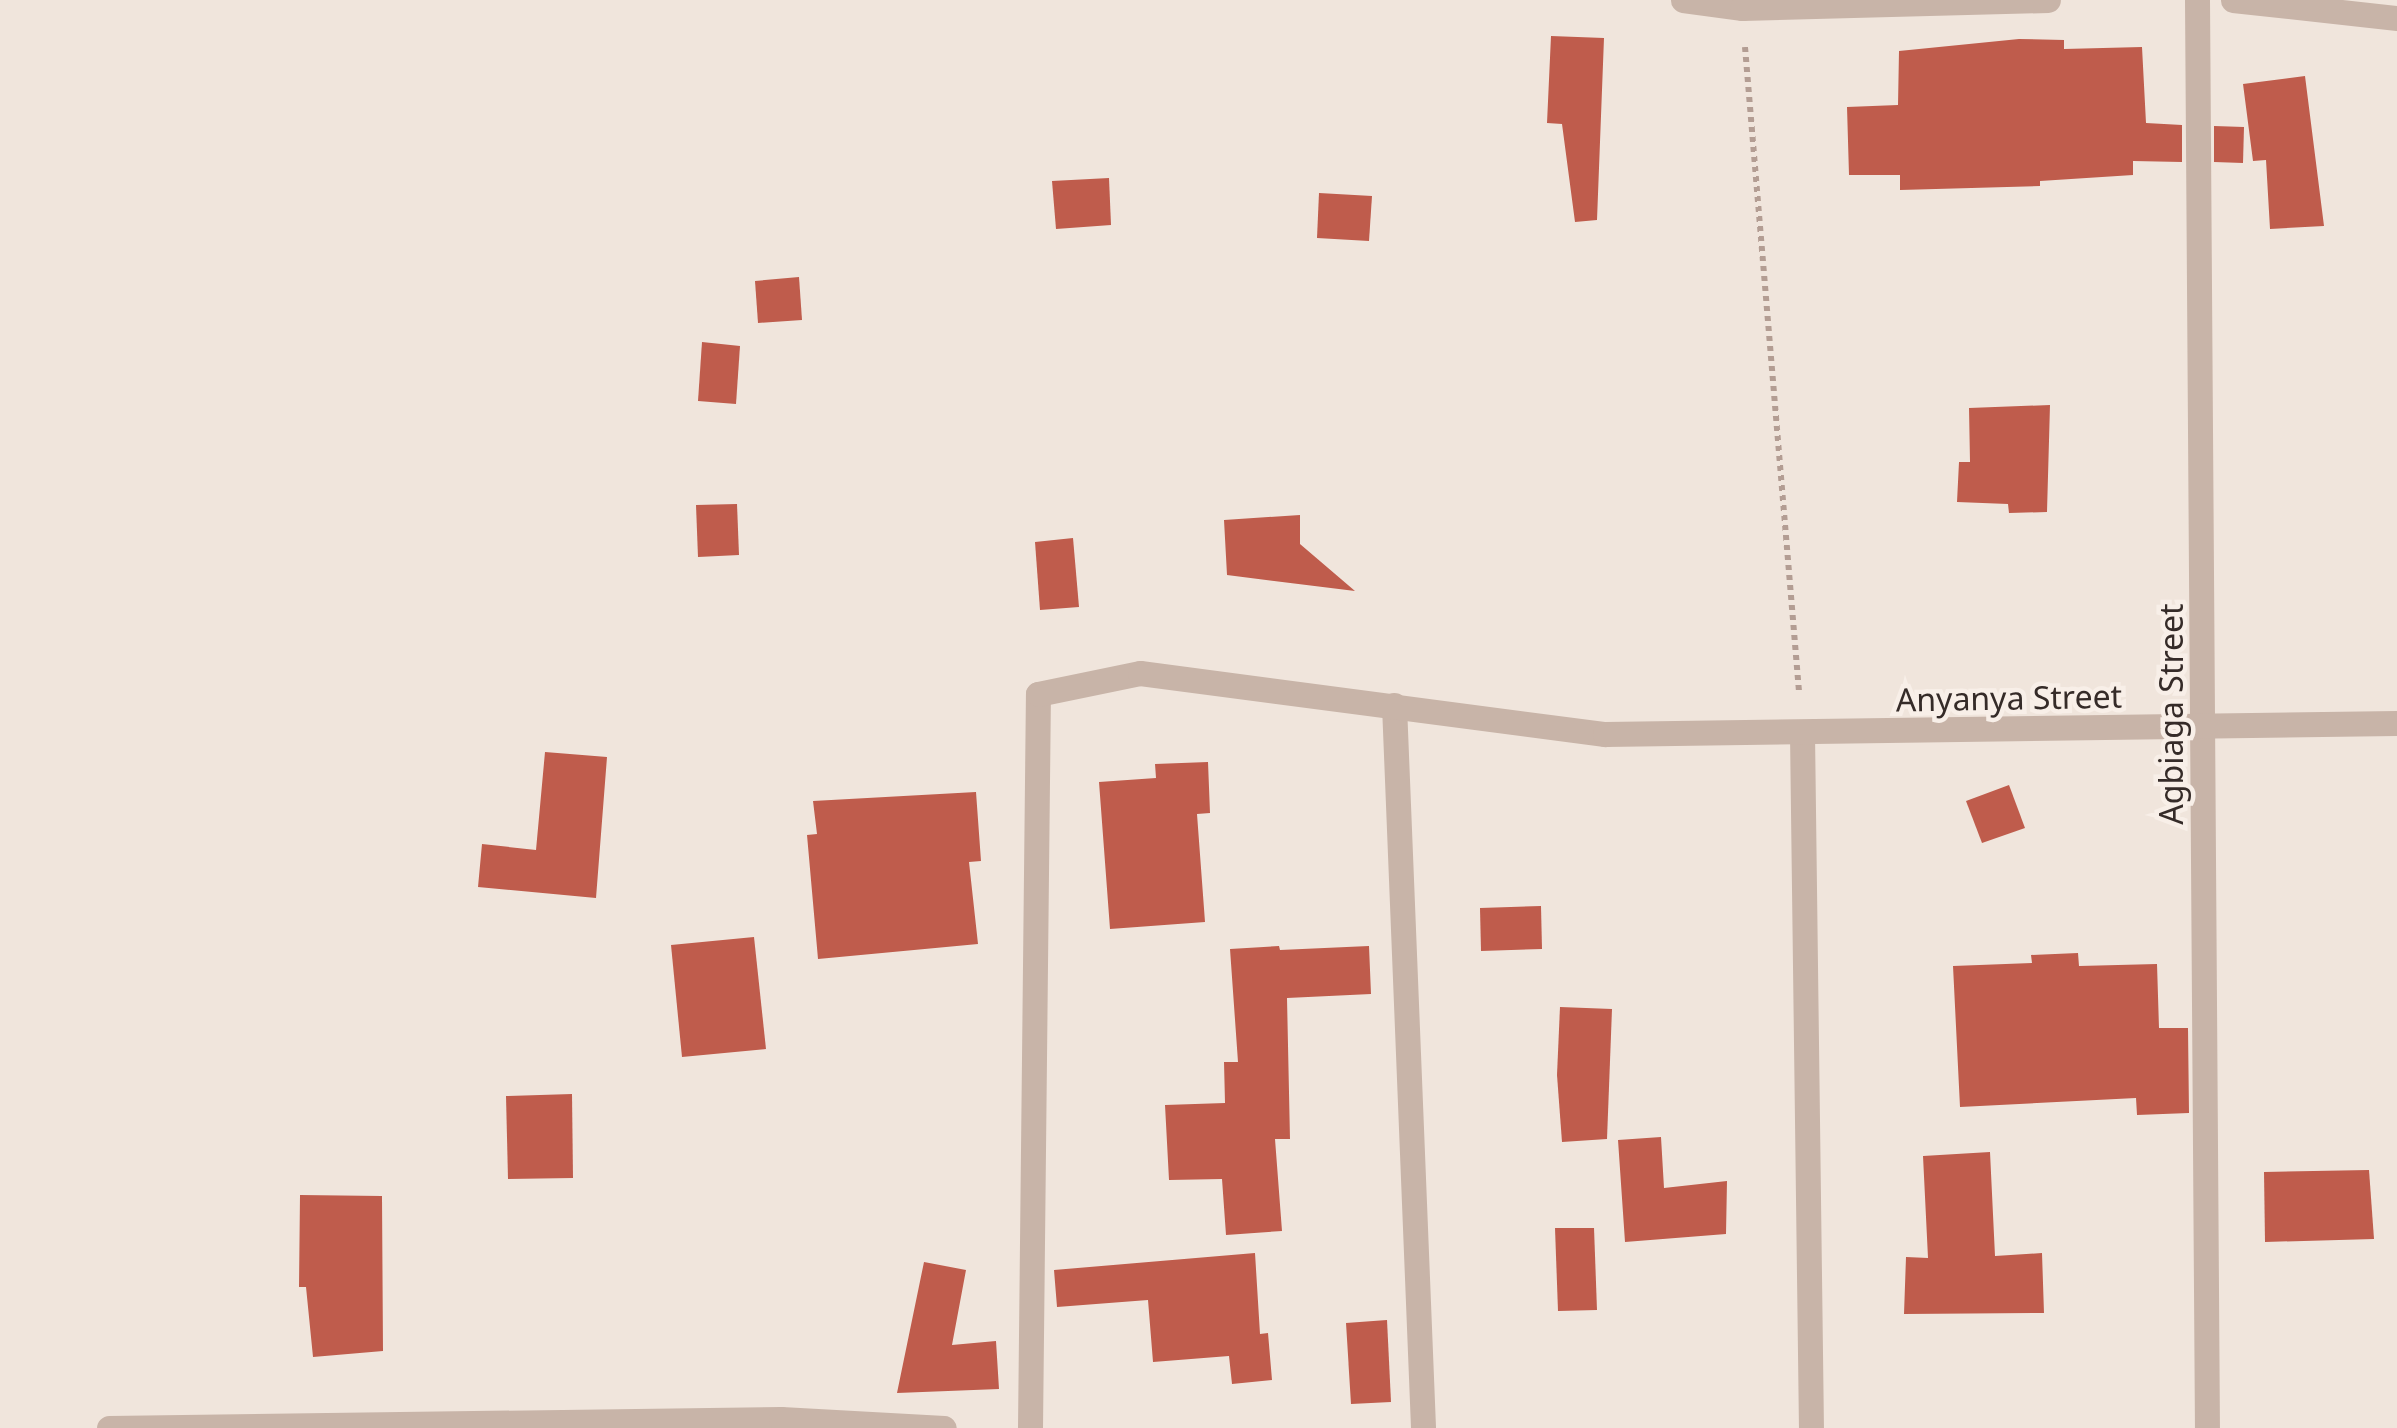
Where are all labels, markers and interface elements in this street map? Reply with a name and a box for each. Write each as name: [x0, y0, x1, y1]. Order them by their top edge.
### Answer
street label: Agbiaga Street: [2152, 603, 2190, 825]
street label: Anyanya Street: [1896, 677, 2122, 719]

